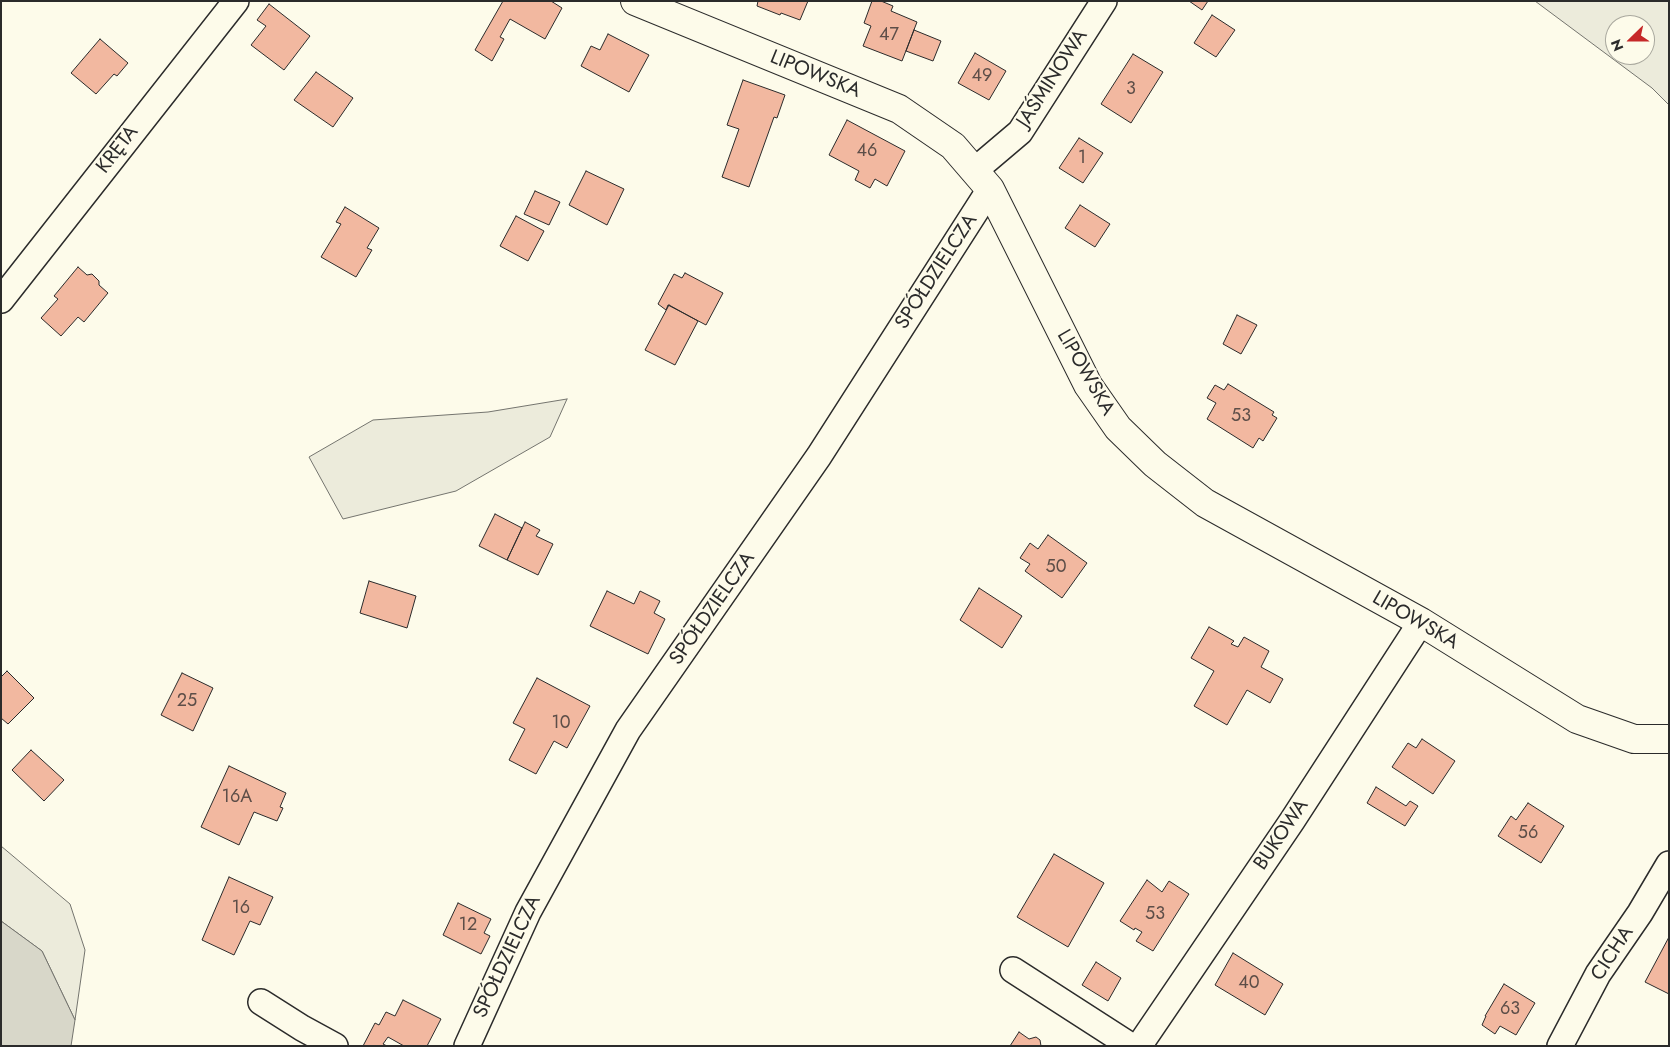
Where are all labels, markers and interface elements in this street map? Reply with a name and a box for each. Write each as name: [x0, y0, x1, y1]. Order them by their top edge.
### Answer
north arrow: [1605, 15, 1655, 65]
house number: 47: [879, 25, 899, 47]
street label: JAŚMINOWA: [1013, 26, 1093, 132]
text: N: [1606, 36, 1628, 54]
street label: LIPOWSKA: [766, 46, 864, 104]
house number: 49: [972, 66, 992, 88]
house number: 3: [1126, 79, 1136, 101]
street label: KRĘTA: [92, 121, 144, 179]
house number: 46: [857, 141, 877, 163]
house number: 1: [1078, 148, 1086, 170]
street label: SPÓŁDZIELCZA: [891, 210, 983, 334]
street label: LIPOWSKA: [1051, 326, 1119, 420]
house number: 53: [1231, 406, 1251, 428]
street label: SPÓŁDZIELCZA: [665, 548, 761, 670]
house number: 50: [1046, 557, 1066, 579]
street label: LIPOWSKA: [1368, 587, 1462, 655]
house number: 25: [177, 691, 197, 713]
house number: 10: [552, 713, 570, 735]
house number: 16A: [222, 787, 252, 809]
street label: BUKOWA: [1250, 795, 1314, 875]
house number: 56: [1518, 823, 1538, 845]
street label: SPÓŁDZIELCZA: [469, 892, 547, 1022]
house number: 16: [232, 898, 250, 920]
house number: 53: [1145, 904, 1165, 926]
house number: 12: [459, 915, 477, 937]
street label: CICHA: [1587, 922, 1639, 986]
house number: 40: [1238, 973, 1260, 995]
house number: 63: [1500, 999, 1520, 1021]

